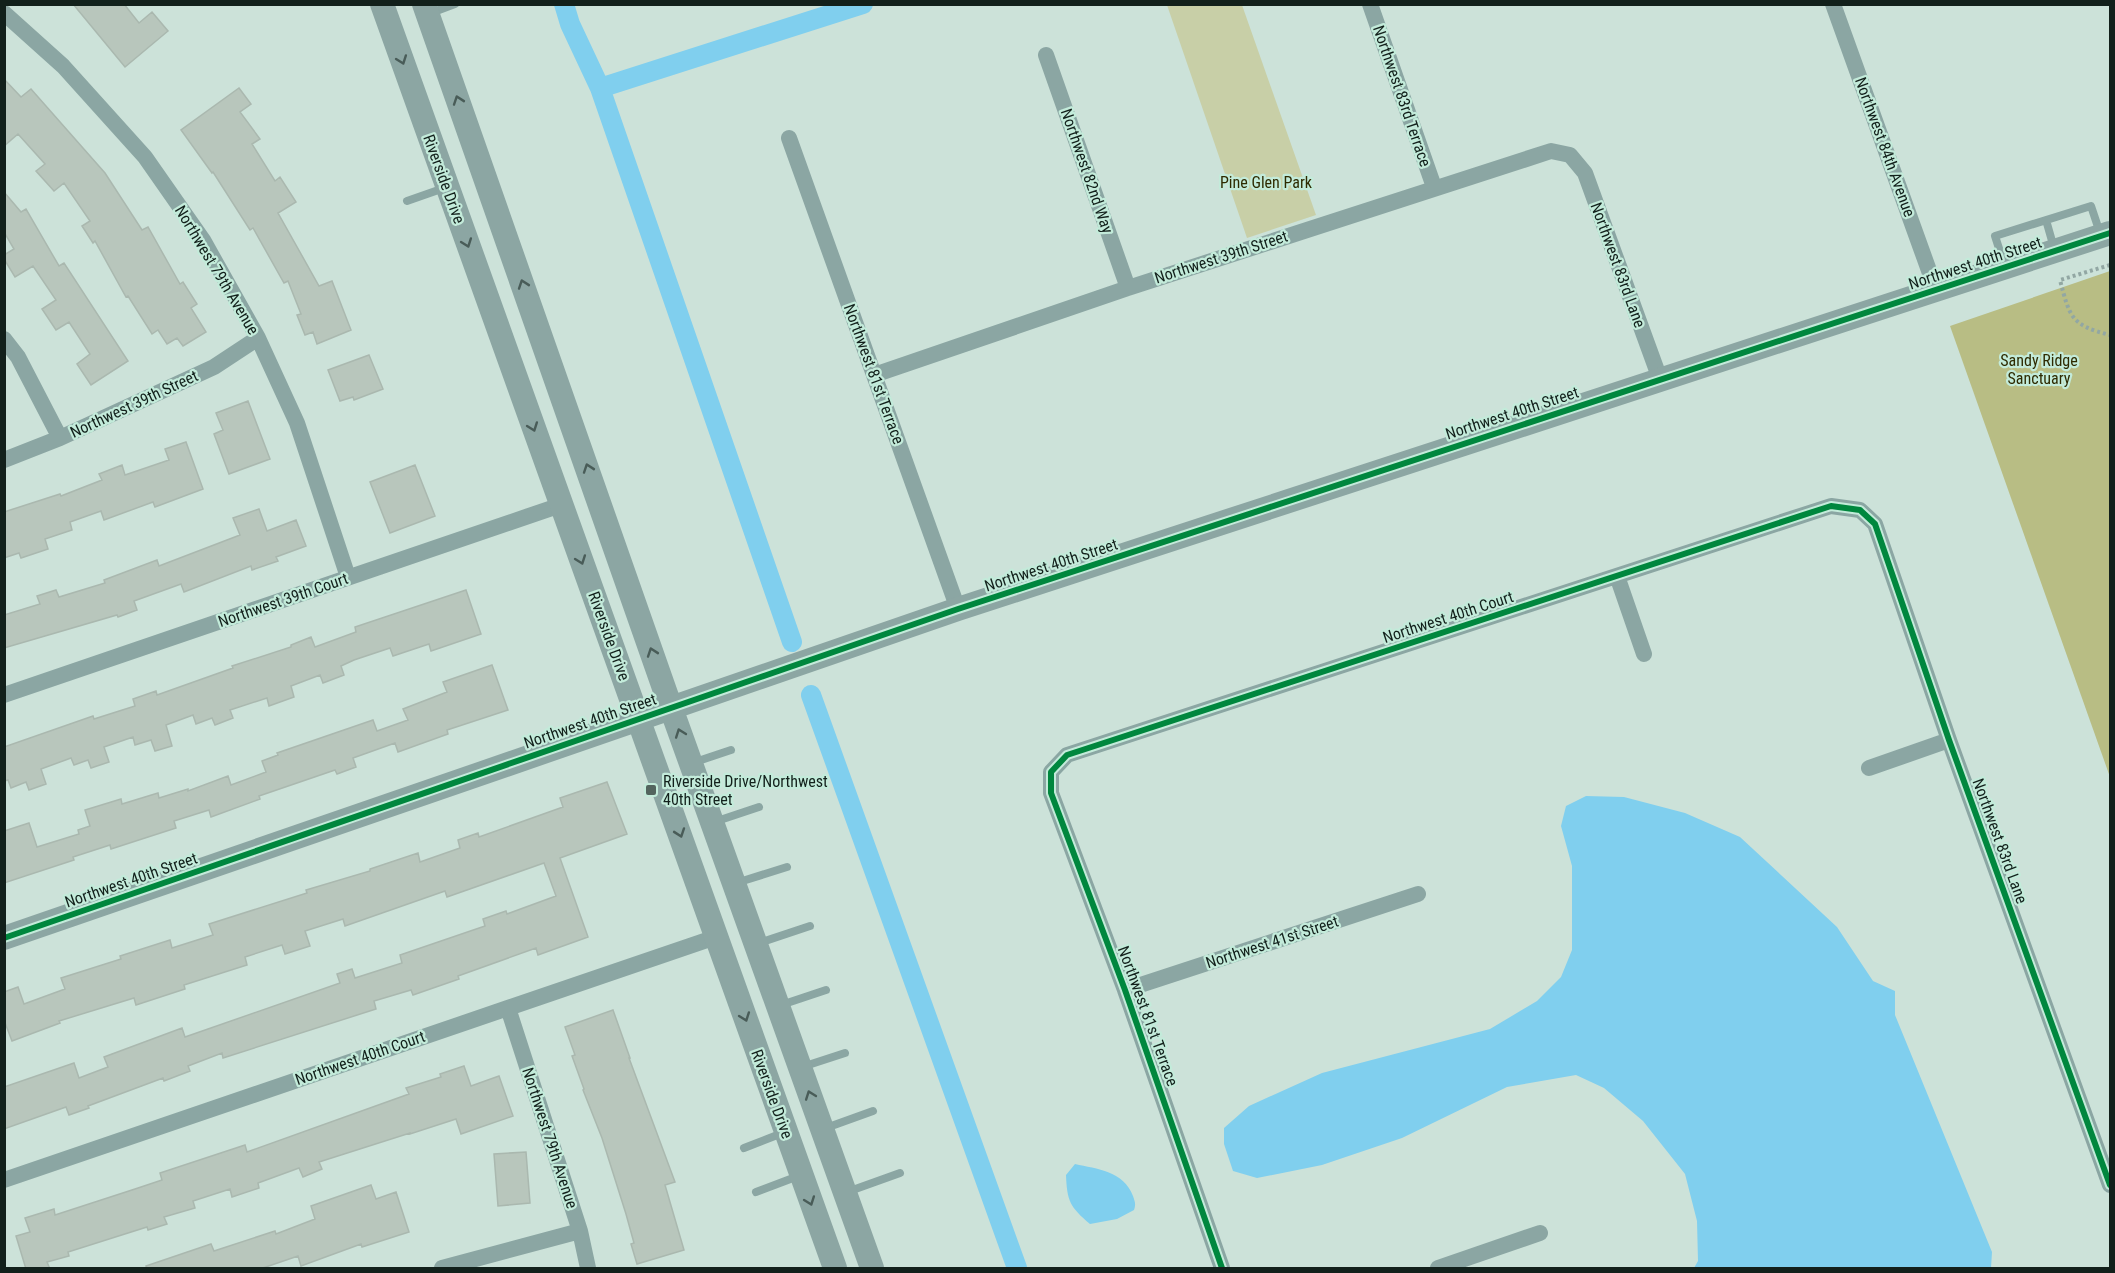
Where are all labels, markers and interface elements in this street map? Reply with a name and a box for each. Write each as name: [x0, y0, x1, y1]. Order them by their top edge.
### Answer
street label: Northwest 83rd Terrace: [1369, 23, 1435, 169]
one-way arrow: [394, 54, 407, 64]
street label: Northwest 84th Avenue: [1851, 75, 1919, 219]
one-way arrow: [452, 95, 465, 106]
street label: Northwest 82nd Way: [1057, 106, 1117, 236]
street label: Riverside Drive: [419, 132, 469, 226]
park label: Pine Glen Park: [1220, 173, 1313, 192]
street label: Northwest 83rd Lane: [1587, 200, 1649, 330]
street label: Northwest 79th Avenue: [171, 202, 263, 338]
street label: Northwest 39th Street: [1152, 226, 1290, 287]
street label: Northwest 40th Street: [1906, 232, 2044, 293]
one-way arrow: [460, 237, 473, 248]
one-way arrow: [517, 279, 530, 290]
street label: Northwest 81st Terrace: [840, 301, 908, 447]
park label: Sandy Ridge Sanctuary: [2000, 351, 2078, 388]
street label: Northwest 39th Street: [67, 366, 201, 442]
street label: Northwest 40th Street: [1443, 382, 1581, 443]
one-way arrow: [525, 421, 538, 432]
one-way arrow: [582, 463, 595, 474]
street label: Northwest 40th Street: [982, 534, 1120, 595]
one-way arrow: [574, 554, 586, 565]
street label: Northwest 39th Court: [216, 569, 351, 631]
street label: Northwest 40th Court: [1380, 587, 1516, 647]
street label: Riverside Drive: [584, 589, 634, 683]
one-way arrow: [646, 647, 659, 658]
street label: Northwest 40th Street: [521, 689, 659, 753]
one-way arrow: [674, 728, 687, 739]
place label: Riverside Drive/Northwest 40th Street: [663, 772, 828, 809]
street label: Northwest 83rd Lane: [1969, 776, 2031, 906]
marker: Riverside Drive/Northwest 40th Street: [644, 783, 658, 797]
one-way arrow: [672, 827, 685, 838]
street label: Northwest 40th Street: [62, 848, 200, 912]
street label: Northwest 41st Street: [1203, 912, 1341, 972]
street label: Northwest 81st Terrace: [1114, 943, 1182, 1089]
one-way arrow: [737, 1011, 750, 1022]
street label: Northwest 40th Court: [293, 1027, 428, 1089]
street label: Riverside Drive: [747, 1047, 797, 1141]
street label: Northwest 79th Avenue: [518, 1065, 582, 1211]
one-way arrow: [804, 1090, 817, 1101]
one-way arrow: [803, 1195, 816, 1205]

